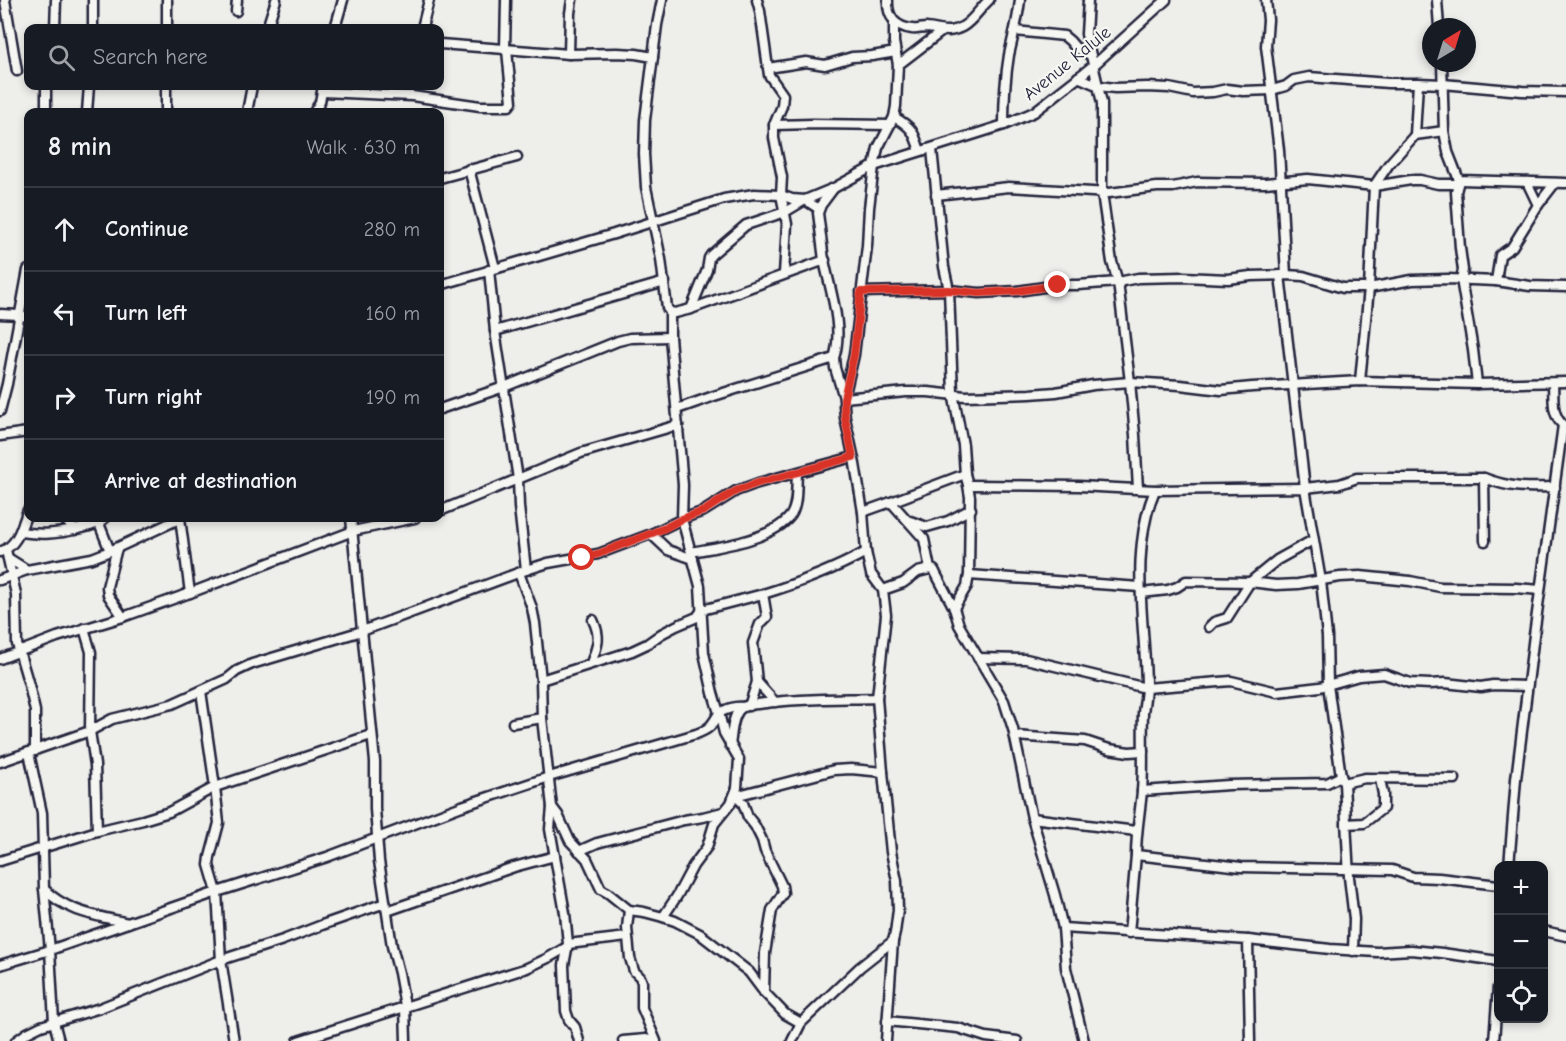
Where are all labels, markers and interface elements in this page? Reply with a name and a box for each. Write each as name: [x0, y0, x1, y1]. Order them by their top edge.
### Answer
north arrow: [1422, 18, 1476, 72]
street label: Avenue Kalule: [1019, 22, 1115, 105]
search box: [24, 24, 444, 90]
icon: search: [45, 41, 78, 74]
text: Search here: [93, 44, 208, 70]
text: 8 min: [48, 132, 112, 162]
text: Walk · 630 m: [306, 136, 420, 159]
icon: ahead: [48, 213, 81, 246]
text: Continue: [105, 216, 188, 242]
text: 280 m: [364, 218, 420, 241]
route end: [1044, 271, 1070, 297]
icon: left: [48, 297, 81, 330]
text: Turn left: [105, 300, 187, 326]
text: 160 m: [366, 302, 420, 325]
icon: right: [48, 381, 81, 414]
text: Turn right: [105, 384, 202, 410]
text: 190 m: [366, 386, 420, 409]
icon: arrive: [48, 465, 81, 498]
text: Arrive at destination: [105, 468, 297, 494]
route start: [568, 544, 594, 570]
map controls: [1494, 861, 1548, 1023]
button: +: [1494, 861, 1548, 915]
button: −: [1494, 915, 1548, 969]
button: locate: [1494, 969, 1548, 1023]

